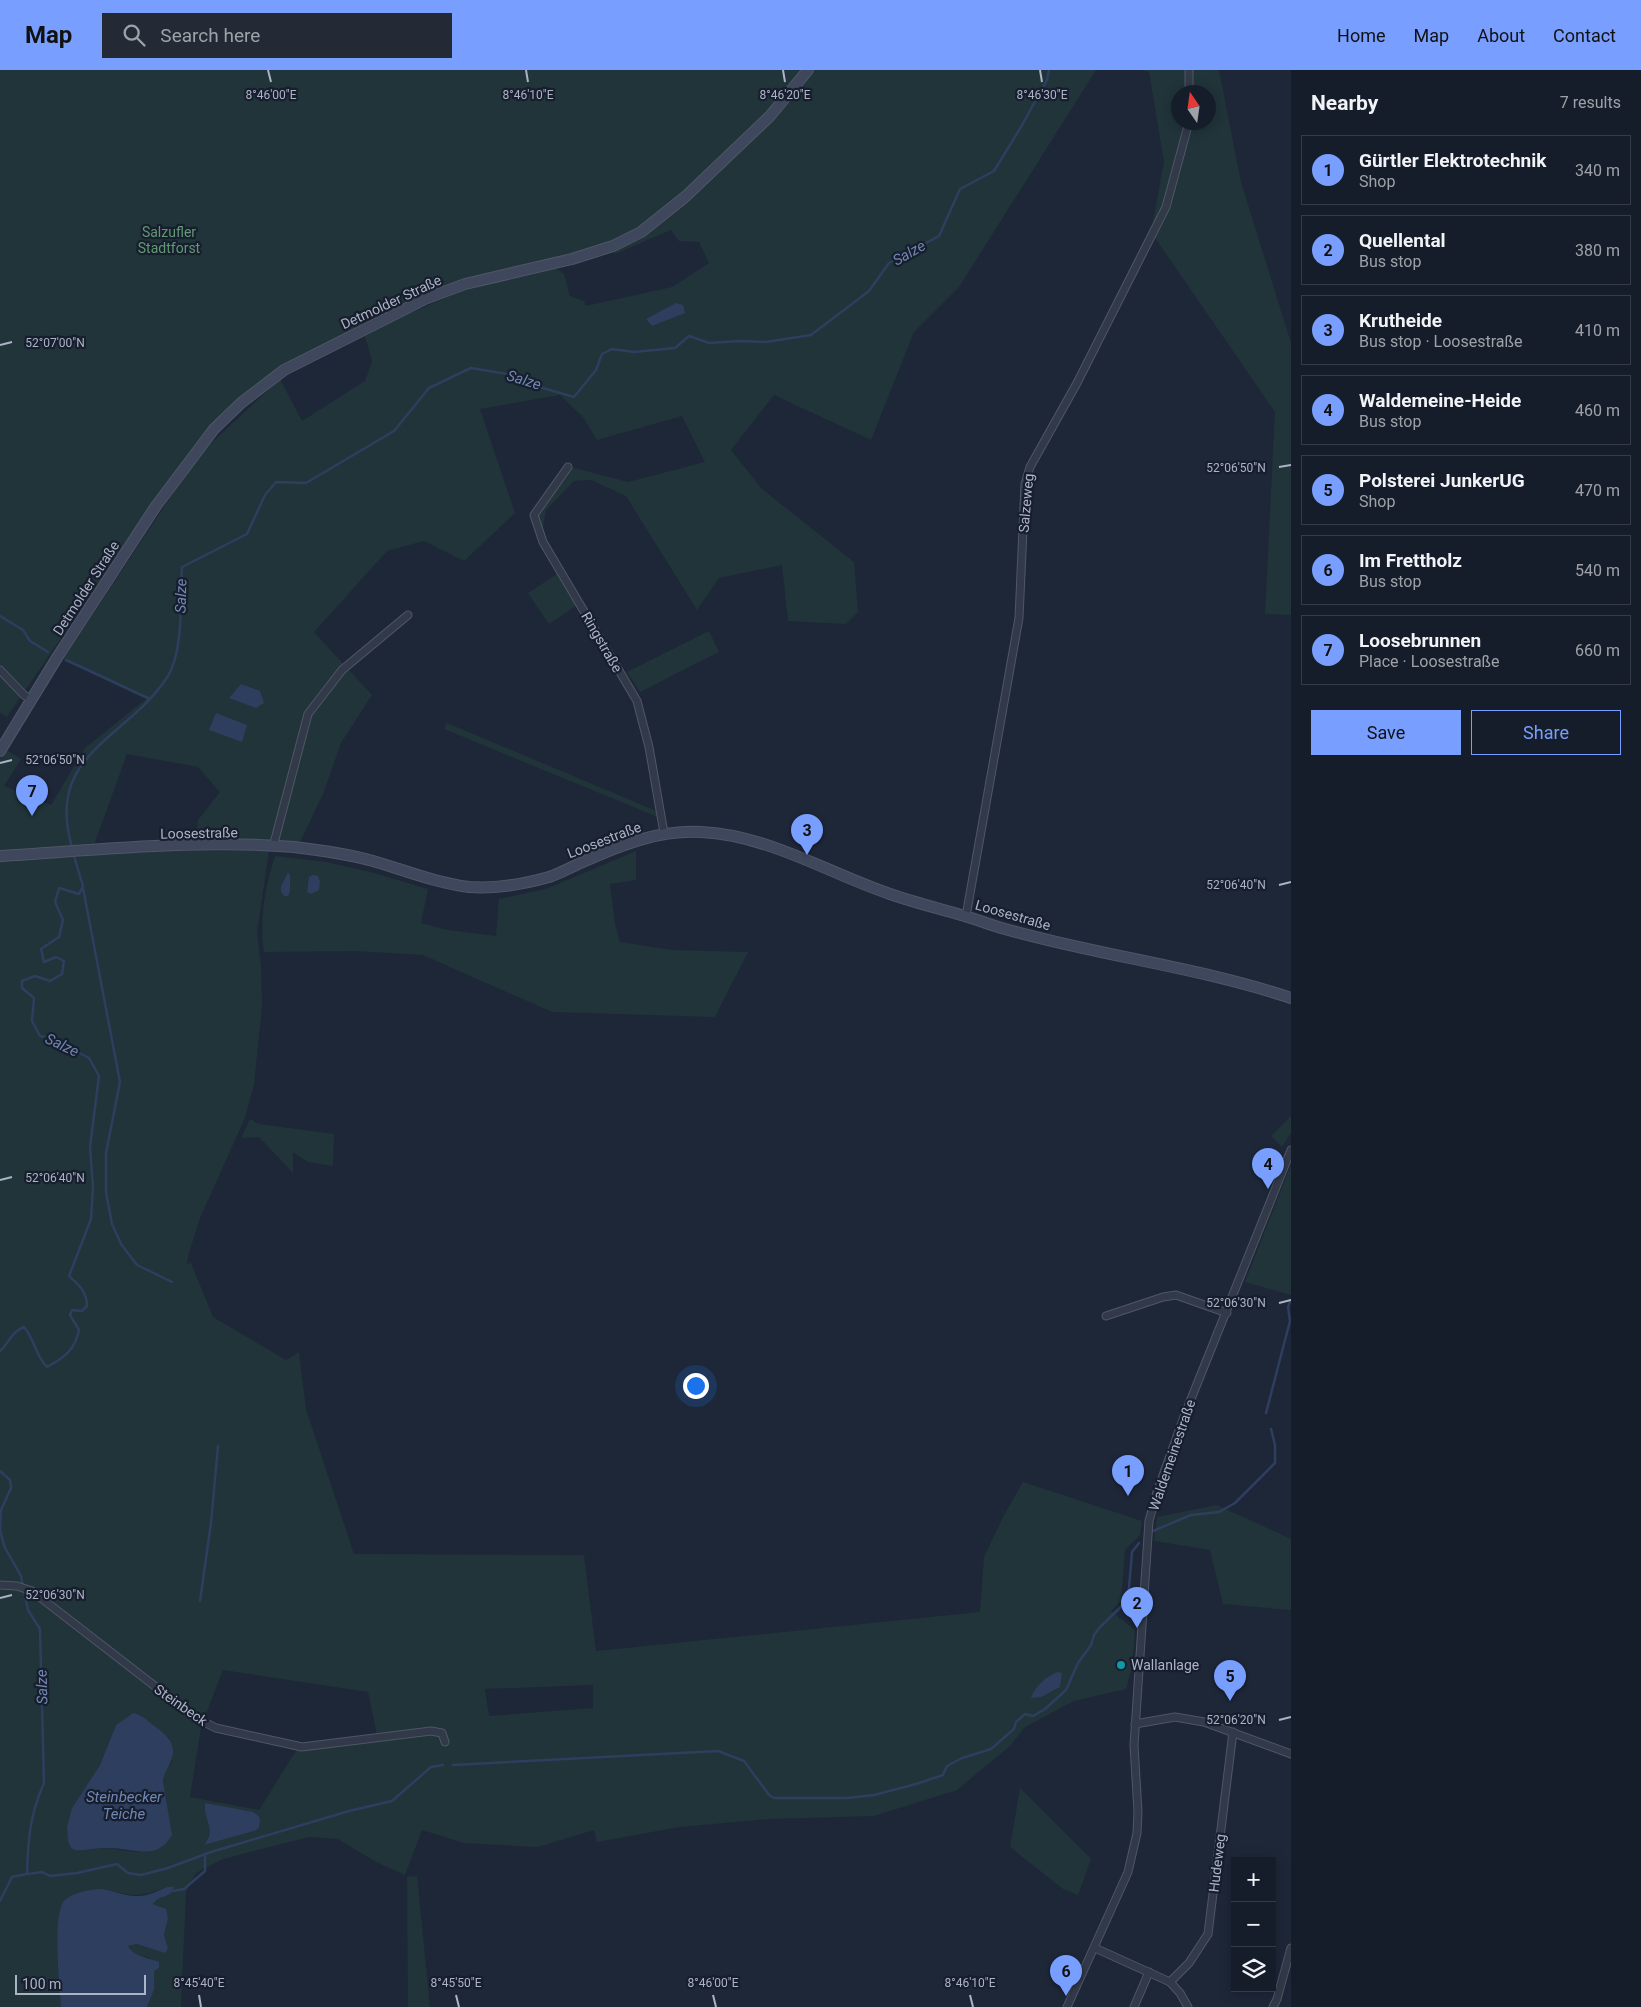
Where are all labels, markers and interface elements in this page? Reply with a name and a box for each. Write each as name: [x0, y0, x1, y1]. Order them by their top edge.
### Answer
search box: [102, 13, 452, 58]
text: Map: [25, 21, 72, 49]
icon: search: [120, 21, 148, 49]
text: Search here: [160, 24, 260, 47]
text: Home: [1337, 25, 1386, 46]
text: Map: [1414, 25, 1449, 46]
text: About: [1477, 25, 1525, 46]
text: Contact: [1553, 25, 1616, 46]
north arrow: [1171, 85, 1216, 130]
text: 8°46'00"E: [246, 88, 297, 102]
text: 8°46'10"E: [503, 88, 554, 102]
text: 8°46'20"E: [760, 88, 811, 102]
text: 8°46'30"E: [1017, 88, 1068, 102]
text: Nearby: [1311, 91, 1378, 115]
text: 7 results: [1560, 93, 1621, 112]
text: Gürtler Elektrotechnik: [1359, 149, 1546, 172]
text: 1: [1323, 161, 1333, 180]
text: 340 m: [1575, 161, 1620, 180]
text: Shop: [1359, 172, 1395, 191]
park label: Salzufler Stadtforst: [138, 224, 201, 256]
text: Quellental: [1359, 229, 1446, 252]
water label: Salze: [889, 236, 929, 270]
text: 2: [1323, 241, 1333, 260]
text: 380 m: [1575, 241, 1620, 260]
text: Bus stop: [1359, 252, 1421, 271]
street label: Detmolder Straße: [338, 272, 444, 332]
text: Krutheide: [1359, 309, 1442, 332]
text: 3: [1323, 321, 1333, 340]
text: 410 m: [1575, 321, 1620, 340]
text: Bus stop · Loosestraße: [1359, 332, 1523, 351]
text: 52°07'00"N: [25, 336, 85, 350]
water label: Salze: [505, 366, 544, 394]
text: Waldemeine-Heide: [1359, 389, 1521, 412]
text: 4: [1323, 401, 1333, 420]
text: 460 m: [1575, 401, 1620, 420]
text: Bus stop: [1359, 412, 1421, 431]
text: 52°06'50"N: [1206, 461, 1266, 475]
text: Polsterei JunkerUG: [1359, 469, 1525, 492]
street label: Salzeweg: [1015, 473, 1037, 533]
text: 5: [1323, 481, 1333, 500]
text: 470 m: [1575, 481, 1620, 500]
text: Shop: [1359, 492, 1395, 511]
street label: Detmolder Straße: [50, 538, 122, 638]
text: Im Frettholz: [1359, 549, 1462, 572]
text: 6: [1323, 561, 1333, 580]
text: 540 m: [1575, 561, 1620, 580]
text: Bus stop: [1359, 572, 1421, 591]
water label: Salze: [171, 578, 191, 614]
street label: Ringstraße: [578, 609, 626, 675]
text: Loosebrunnen: [1359, 629, 1481, 652]
text: 7: [1323, 641, 1333, 660]
text: 660 m: [1575, 641, 1620, 660]
text: Place · Loosestraße: [1359, 652, 1500, 671]
button: Save: [1311, 710, 1461, 755]
button: Share: [1471, 710, 1621, 755]
text: 52°06'50"N: [25, 753, 85, 767]
pin: 7: [16, 775, 48, 816]
pin: 3: [791, 814, 823, 855]
street label: Loosestraße: [565, 819, 643, 861]
street label: Loosestraße: [160, 824, 238, 842]
text: 52°06'40"N: [1206, 878, 1266, 892]
street label: Loosestraße: [973, 897, 1053, 933]
water label: Salze: [42, 1029, 82, 1061]
pin: 4: [1252, 1148, 1284, 1189]
text: 52°06'40"N: [25, 1171, 85, 1185]
text: 52°06'30"N: [1206, 1296, 1266, 1310]
your location: [683, 1373, 709, 1399]
street label: Waldemeinestraße: [1145, 1397, 1199, 1513]
pin: 1: [1112, 1455, 1144, 1496]
pin: 2: [1121, 1587, 1153, 1628]
text: 52°06'30"N: [25, 1588, 85, 1602]
place label: Wallanlage: [1131, 1657, 1199, 1673]
marker: Wallanlage: [1115, 1659, 1127, 1671]
pin: 5: [1214, 1660, 1246, 1701]
water label: Salze: [32, 1669, 52, 1705]
street label: Steinbeck: [151, 1681, 211, 1730]
text: 52°06'20"N: [1206, 1713, 1266, 1727]
water label: Steinbecker Teiche: [86, 1788, 163, 1823]
street label: Hudeweg: [1205, 1833, 1229, 1893]
map controls: [1231, 1857, 1276, 1992]
button: +: [1231, 1857, 1276, 1902]
button: −: [1231, 1902, 1276, 1947]
button: layers: [1231, 1947, 1276, 1992]
pin: 6: [1050, 1955, 1082, 1996]
scale bar: [15, 1972, 146, 1995]
text: 100 m: [22, 1976, 61, 1992]
text: 8°45'40"E: [174, 1976, 225, 1990]
text: 8°45'50"E: [431, 1976, 482, 1990]
text: 8°46'00"E: [688, 1976, 739, 1990]
text: 8°46'10"E: [945, 1976, 996, 1990]

